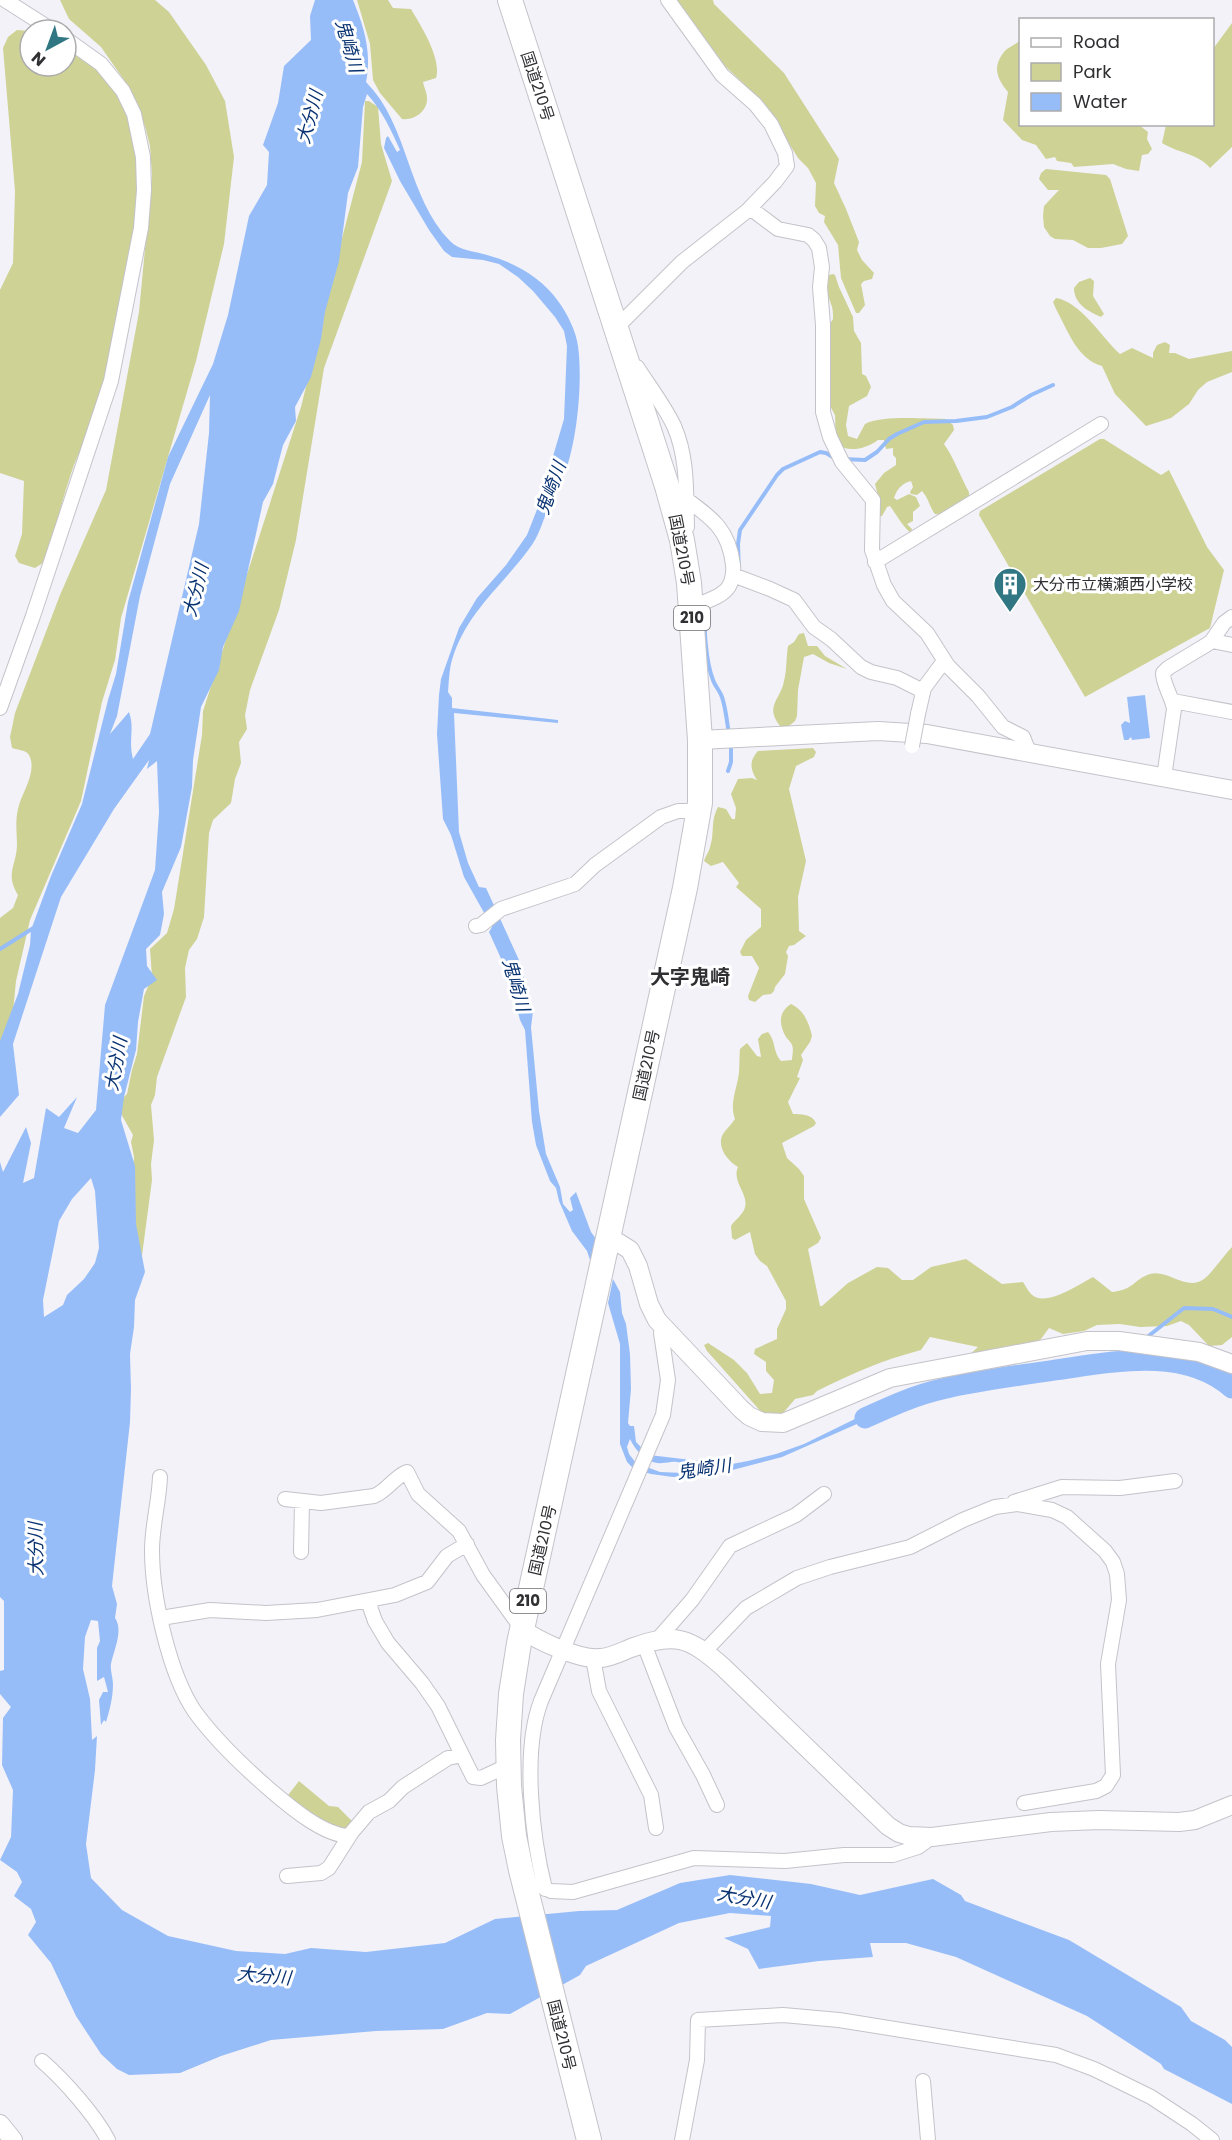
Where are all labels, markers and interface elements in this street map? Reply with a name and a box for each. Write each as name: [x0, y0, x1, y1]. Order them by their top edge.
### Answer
water label: 鬼崎川: [330, 16, 369, 77]
north arrow: [18, 18, 78, 78]
legend: [1019, 18, 1214, 126]
text: Road: [1073, 29, 1120, 54]
text: N: [26, 46, 51, 72]
street label: 国道210号: [515, 48, 560, 124]
text: Park: [1073, 59, 1112, 84]
water label: 大分川: [290, 86, 329, 146]
text: Water: [1073, 89, 1127, 114]
water label: 鬼崎川: [530, 456, 572, 517]
street label: 国道210号: [663, 512, 700, 588]
water label: 大分川: [177, 559, 215, 619]
building icon: 大分市立横瀬西小学校: [992, 566, 1028, 613]
place label: 大分市立横瀬西小学校: [1033, 573, 1193, 596]
road number: 210: [674, 606, 710, 630]
water label: 鬼崎川: [497, 955, 536, 1016]
district label: 大字鬼崎: [650, 963, 730, 991]
street label: 国道210号: [628, 1027, 665, 1103]
water label: 大分川: [99, 1033, 133, 1093]
water label: 鬼崎川: [675, 1452, 734, 1485]
street label: 国道210号: [523, 1502, 562, 1578]
water label: 大分川: [22, 1520, 48, 1576]
road number: 210: [510, 1589, 546, 1613]
water label: 大分川: [715, 1881, 775, 1915]
water label: 大分川: [236, 1961, 294, 1990]
street label: 国道210号: [542, 1997, 581, 2073]

